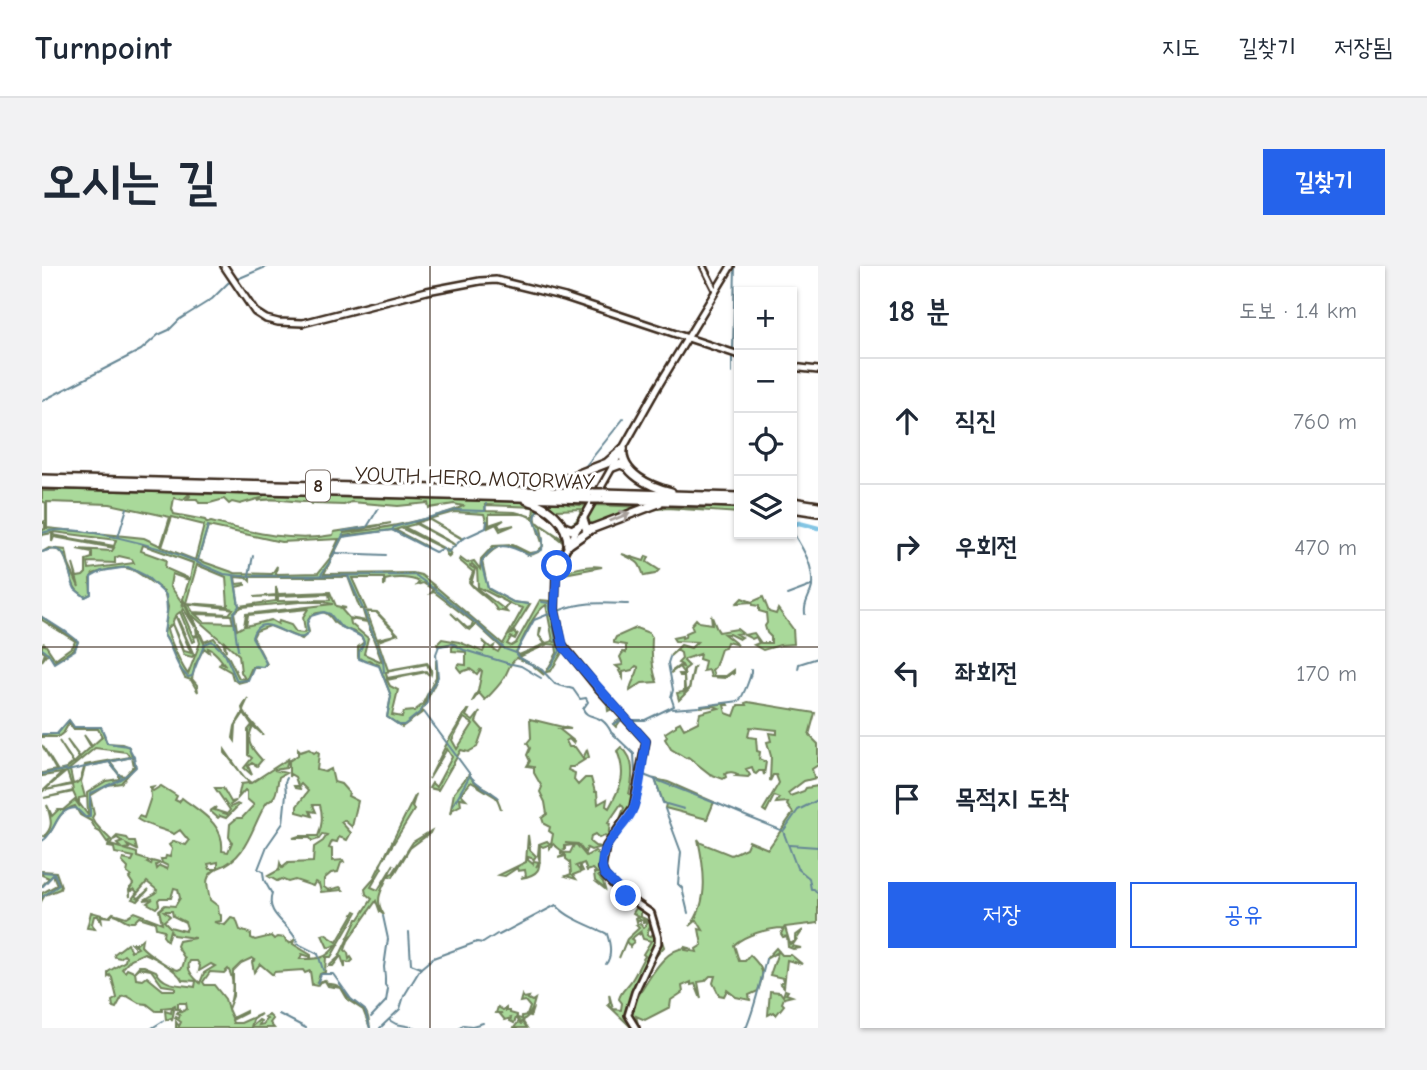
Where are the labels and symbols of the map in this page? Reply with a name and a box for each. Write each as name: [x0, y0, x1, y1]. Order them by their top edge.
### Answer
street label: YOUTH HERO MOTORWAY: [355, 462, 596, 494]
road number: 8: [306, 470, 330, 501]
one-way arrow: [608, 510, 630, 523]
route start: [541, 550, 572, 581]
route end: [610, 880, 641, 911]

